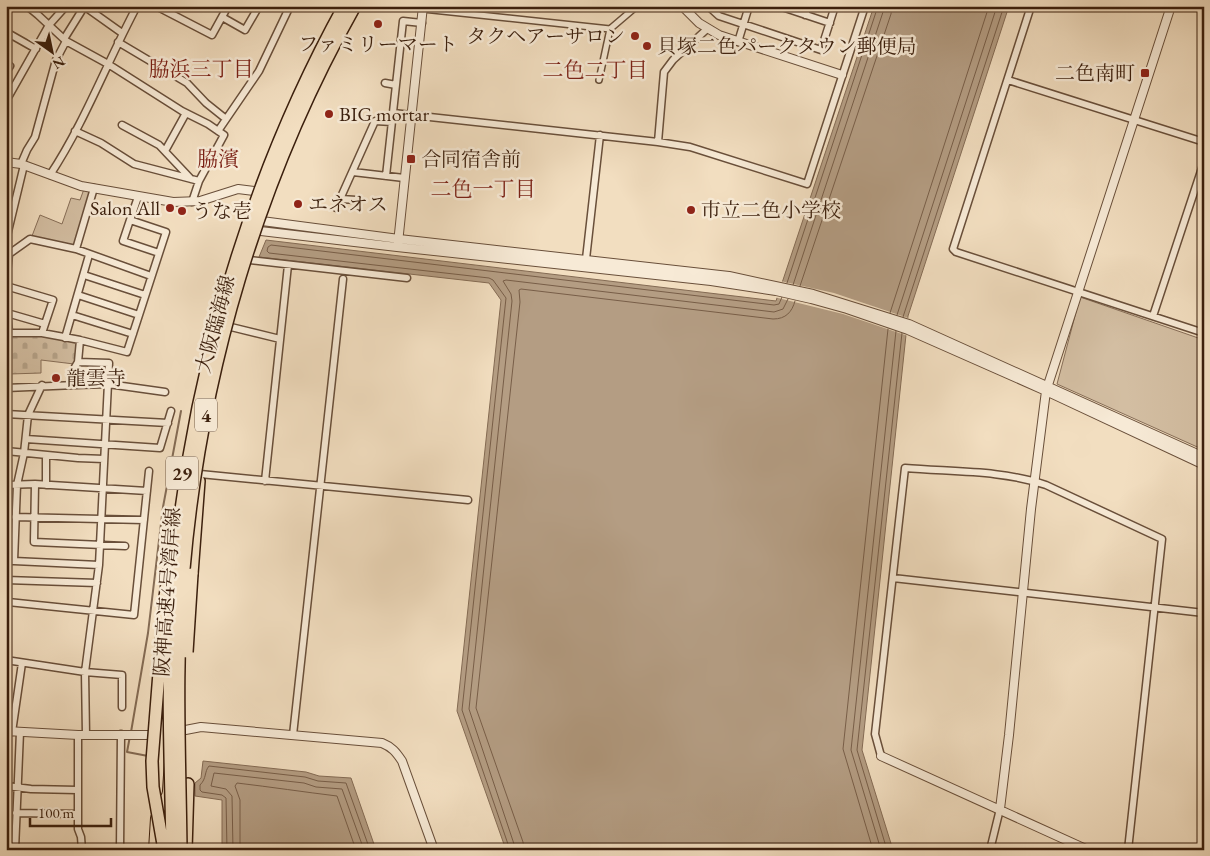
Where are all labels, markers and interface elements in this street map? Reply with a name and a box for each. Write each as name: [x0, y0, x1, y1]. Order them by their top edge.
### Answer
marker: ファミリーマート: [372, 18, 384, 30]
place label: タクヘアーサロン: [466, 23, 625, 49]
north arrow: [28, 28, 78, 78]
marker: タクヘアーサロン: [629, 30, 641, 42]
place label: ファミリーマート: [298, 31, 458, 57]
place label: 貝塚二色パークタウン郵便局: [657, 33, 917, 59]
marker: 貝塚二色パークタウン郵便局: [641, 40, 653, 52]
text: N: [49, 52, 69, 74]
district label: 脇浜三丁目: [149, 55, 254, 82]
district label: 二色二丁目: [543, 56, 648, 83]
place label: 二色南町: [1055, 60, 1135, 86]
marker: 二色南町: [1139, 67, 1151, 79]
place label: BIG mortar: [339, 101, 430, 127]
marker: BIG mortar: [323, 108, 335, 120]
district label: 脇濱: [197, 145, 239, 172]
place label: 合同宿舎前: [421, 146, 521, 172]
marker: 合同宿舎前: [405, 153, 417, 165]
district label: 二色一丁目: [431, 175, 536, 202]
place label: エネオス: [308, 191, 388, 217]
place label: Salon All: [90, 195, 160, 221]
place label: 市立二色小学校: [701, 197, 841, 223]
place label: うな壱: [192, 198, 252, 224]
marker: エネオス: [292, 198, 304, 210]
marker: Salon All: [164, 202, 176, 214]
marker: 市立二色小学校: [685, 204, 697, 216]
marker: うな壱: [176, 205, 188, 217]
street label: 大阪臨海線: [190, 272, 240, 376]
place label: 龍雲寺: [66, 365, 126, 391]
marker: 龍雲寺: [50, 372, 62, 384]
road number: 4: [195, 398, 217, 432]
road number: 29: [166, 456, 198, 489]
street label: 阪神高速4号湾岸線: [148, 506, 186, 678]
scale bar: [30, 796, 111, 828]
text: 100 m: [38, 803, 75, 822]

